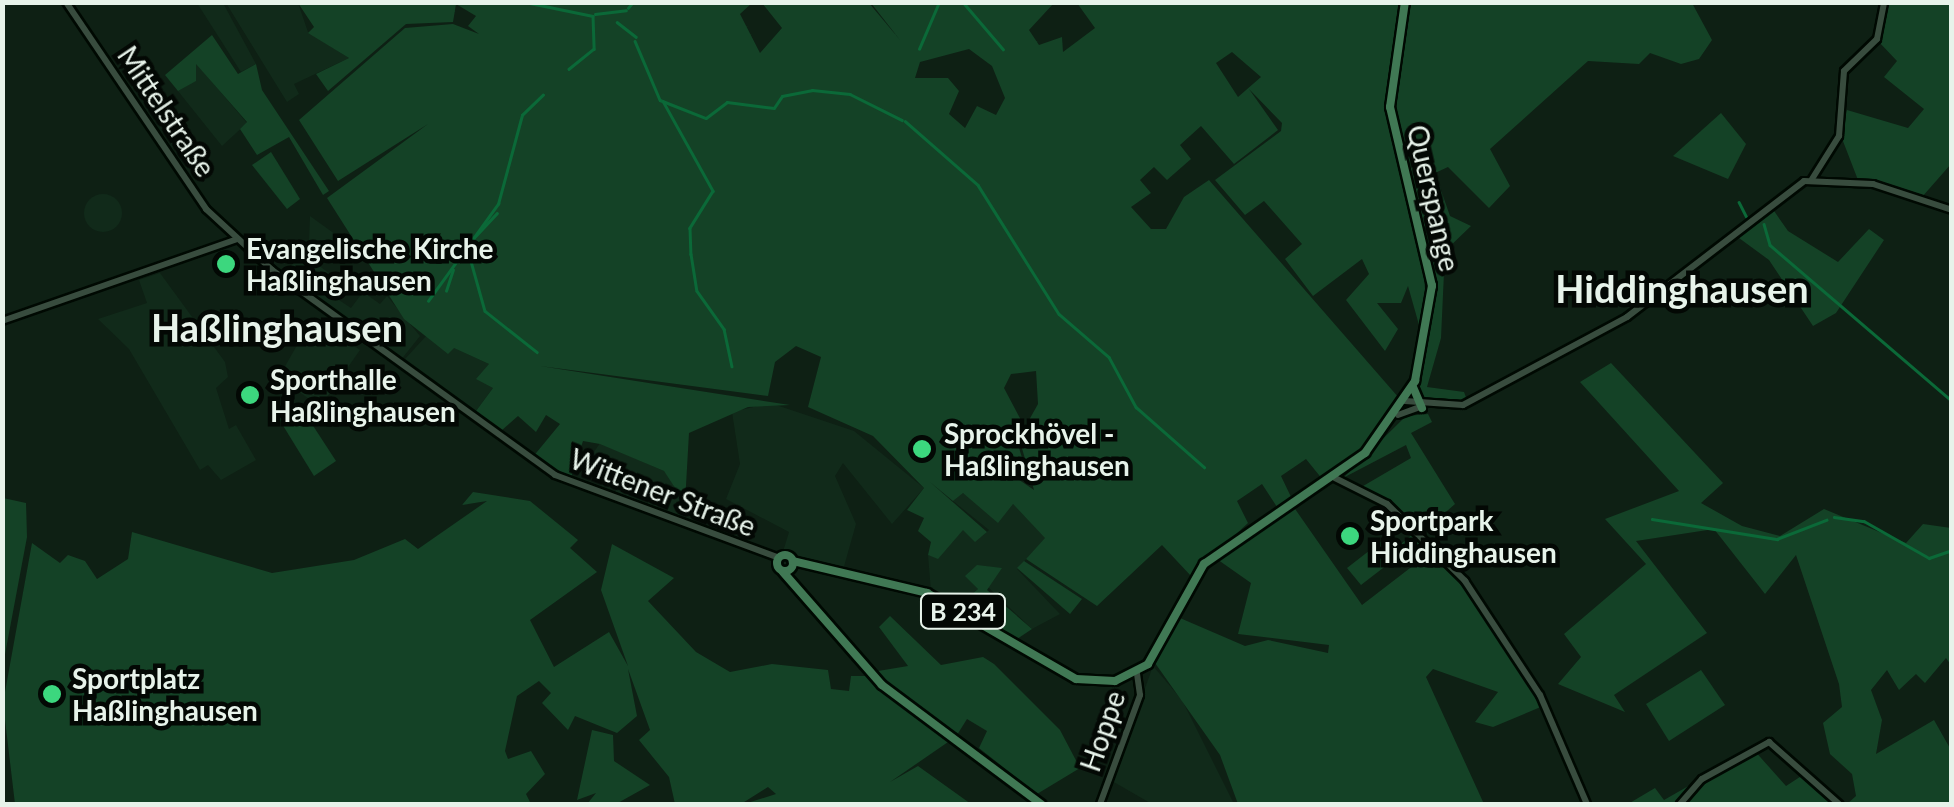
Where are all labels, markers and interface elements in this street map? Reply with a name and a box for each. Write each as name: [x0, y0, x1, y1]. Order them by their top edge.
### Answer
street label: Mittelstraße: [111, 39, 223, 183]
street label: Querspange: [1401, 122, 1467, 274]
place label: Evangelische Kirche Haßlinghausen: [246, 231, 494, 297]
marker: Evangelische Kirche Haßlinghausen: [215, 253, 237, 275]
district label: Hiddinghausen: [1555, 266, 1809, 312]
district label: Haßlinghausen: [151, 305, 403, 351]
place label: Sporthalle Haßlinghausen: [270, 362, 456, 428]
marker: Sporthalle Haßlinghausen: [239, 384, 261, 406]
place label: Sprockhövel - Haßlinghausen: [944, 416, 1130, 482]
marker: Sprockhövel - Haßlinghausen: [909, 436, 935, 462]
street label: Wittener Straße: [565, 441, 761, 543]
place label: Sportpark Hiddinghausen: [1370, 503, 1557, 569]
marker: Sportpark Hiddinghausen: [1339, 525, 1361, 547]
road number: B 234: [918, 591, 1008, 631]
place label: Sportplatz Haßlinghausen: [72, 661, 258, 727]
marker: Sportplatz Haßlinghausen: [41, 683, 63, 705]
street label: Hoppe: [1073, 686, 1131, 776]

